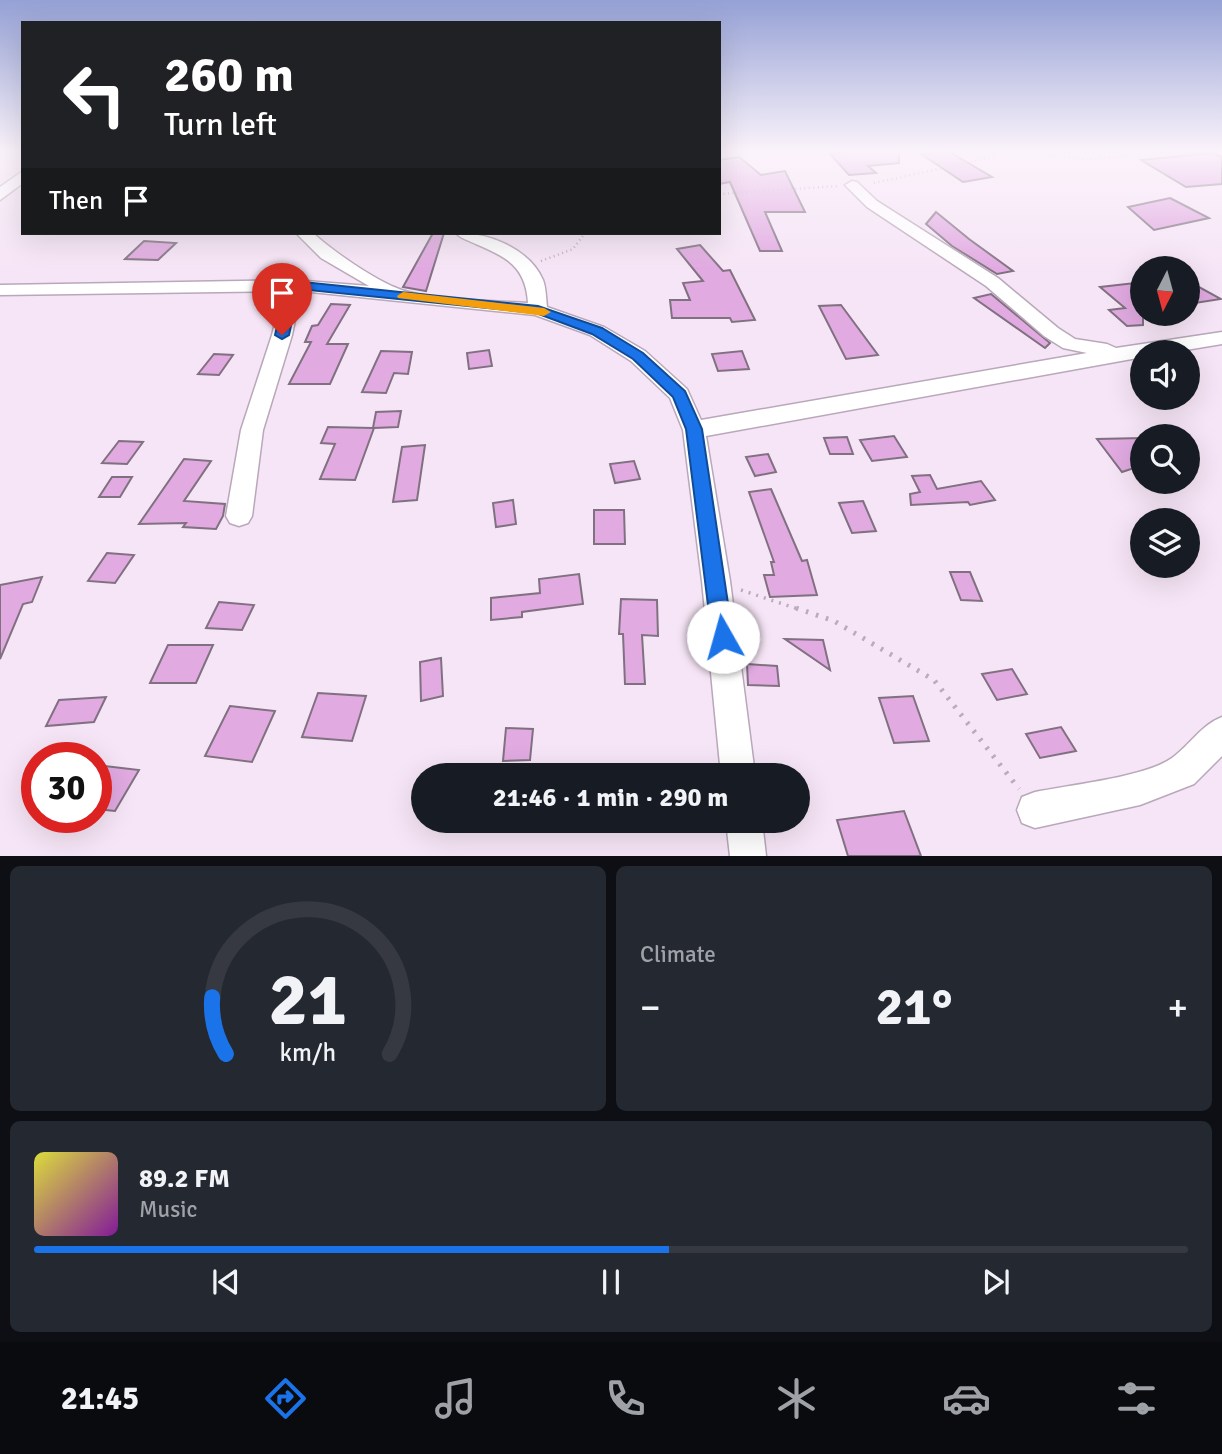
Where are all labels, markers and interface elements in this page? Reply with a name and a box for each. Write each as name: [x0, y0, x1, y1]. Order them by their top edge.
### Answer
text: 260 m: [164, 45, 294, 105]
icon: left: [49, 49, 140, 140]
text: Turn left: [164, 105, 277, 144]
icon: arrive: [117, 182, 155, 220]
text: Then: [49, 185, 103, 217]
north arrow: [1130, 256, 1200, 326]
map controls: [1130, 256, 1200, 578]
pin: [252, 263, 312, 335]
icon: arrive: [263, 274, 301, 312]
button: sound: [1130, 340, 1200, 410]
button: search: [1130, 424, 1200, 494]
button: layers: [1130, 508, 1200, 578]
position arrow: [686, 600, 760, 674]
speed limit sign: 30: [21, 742, 112, 833]
text: 21:46 · 1 min · 290 m: [493, 782, 728, 814]
text: Climate: [640, 940, 716, 969]
text: 21: [269, 957, 347, 1046]
text: 21°: [876, 975, 952, 1039]
text: −: [640, 984, 661, 1031]
text: +: [1167, 984, 1188, 1031]
text: km/h: [280, 1037, 336, 1068]
text: 89.2 FM: [139, 1163, 230, 1195]
text: Music: [139, 1195, 197, 1224]
icon: previous: [207, 1263, 245, 1301]
icon: pause: [592, 1263, 630, 1301]
icon: next: [977, 1263, 1015, 1301]
icon: directions: [261, 1374, 310, 1423]
icon: music: [431, 1374, 480, 1423]
icon: phone: [601, 1374, 650, 1423]
icon: climate: [772, 1374, 821, 1423]
icon: car: [942, 1374, 991, 1423]
icon: filters: [1112, 1374, 1161, 1423]
text: 21:45: [61, 1379, 139, 1418]

